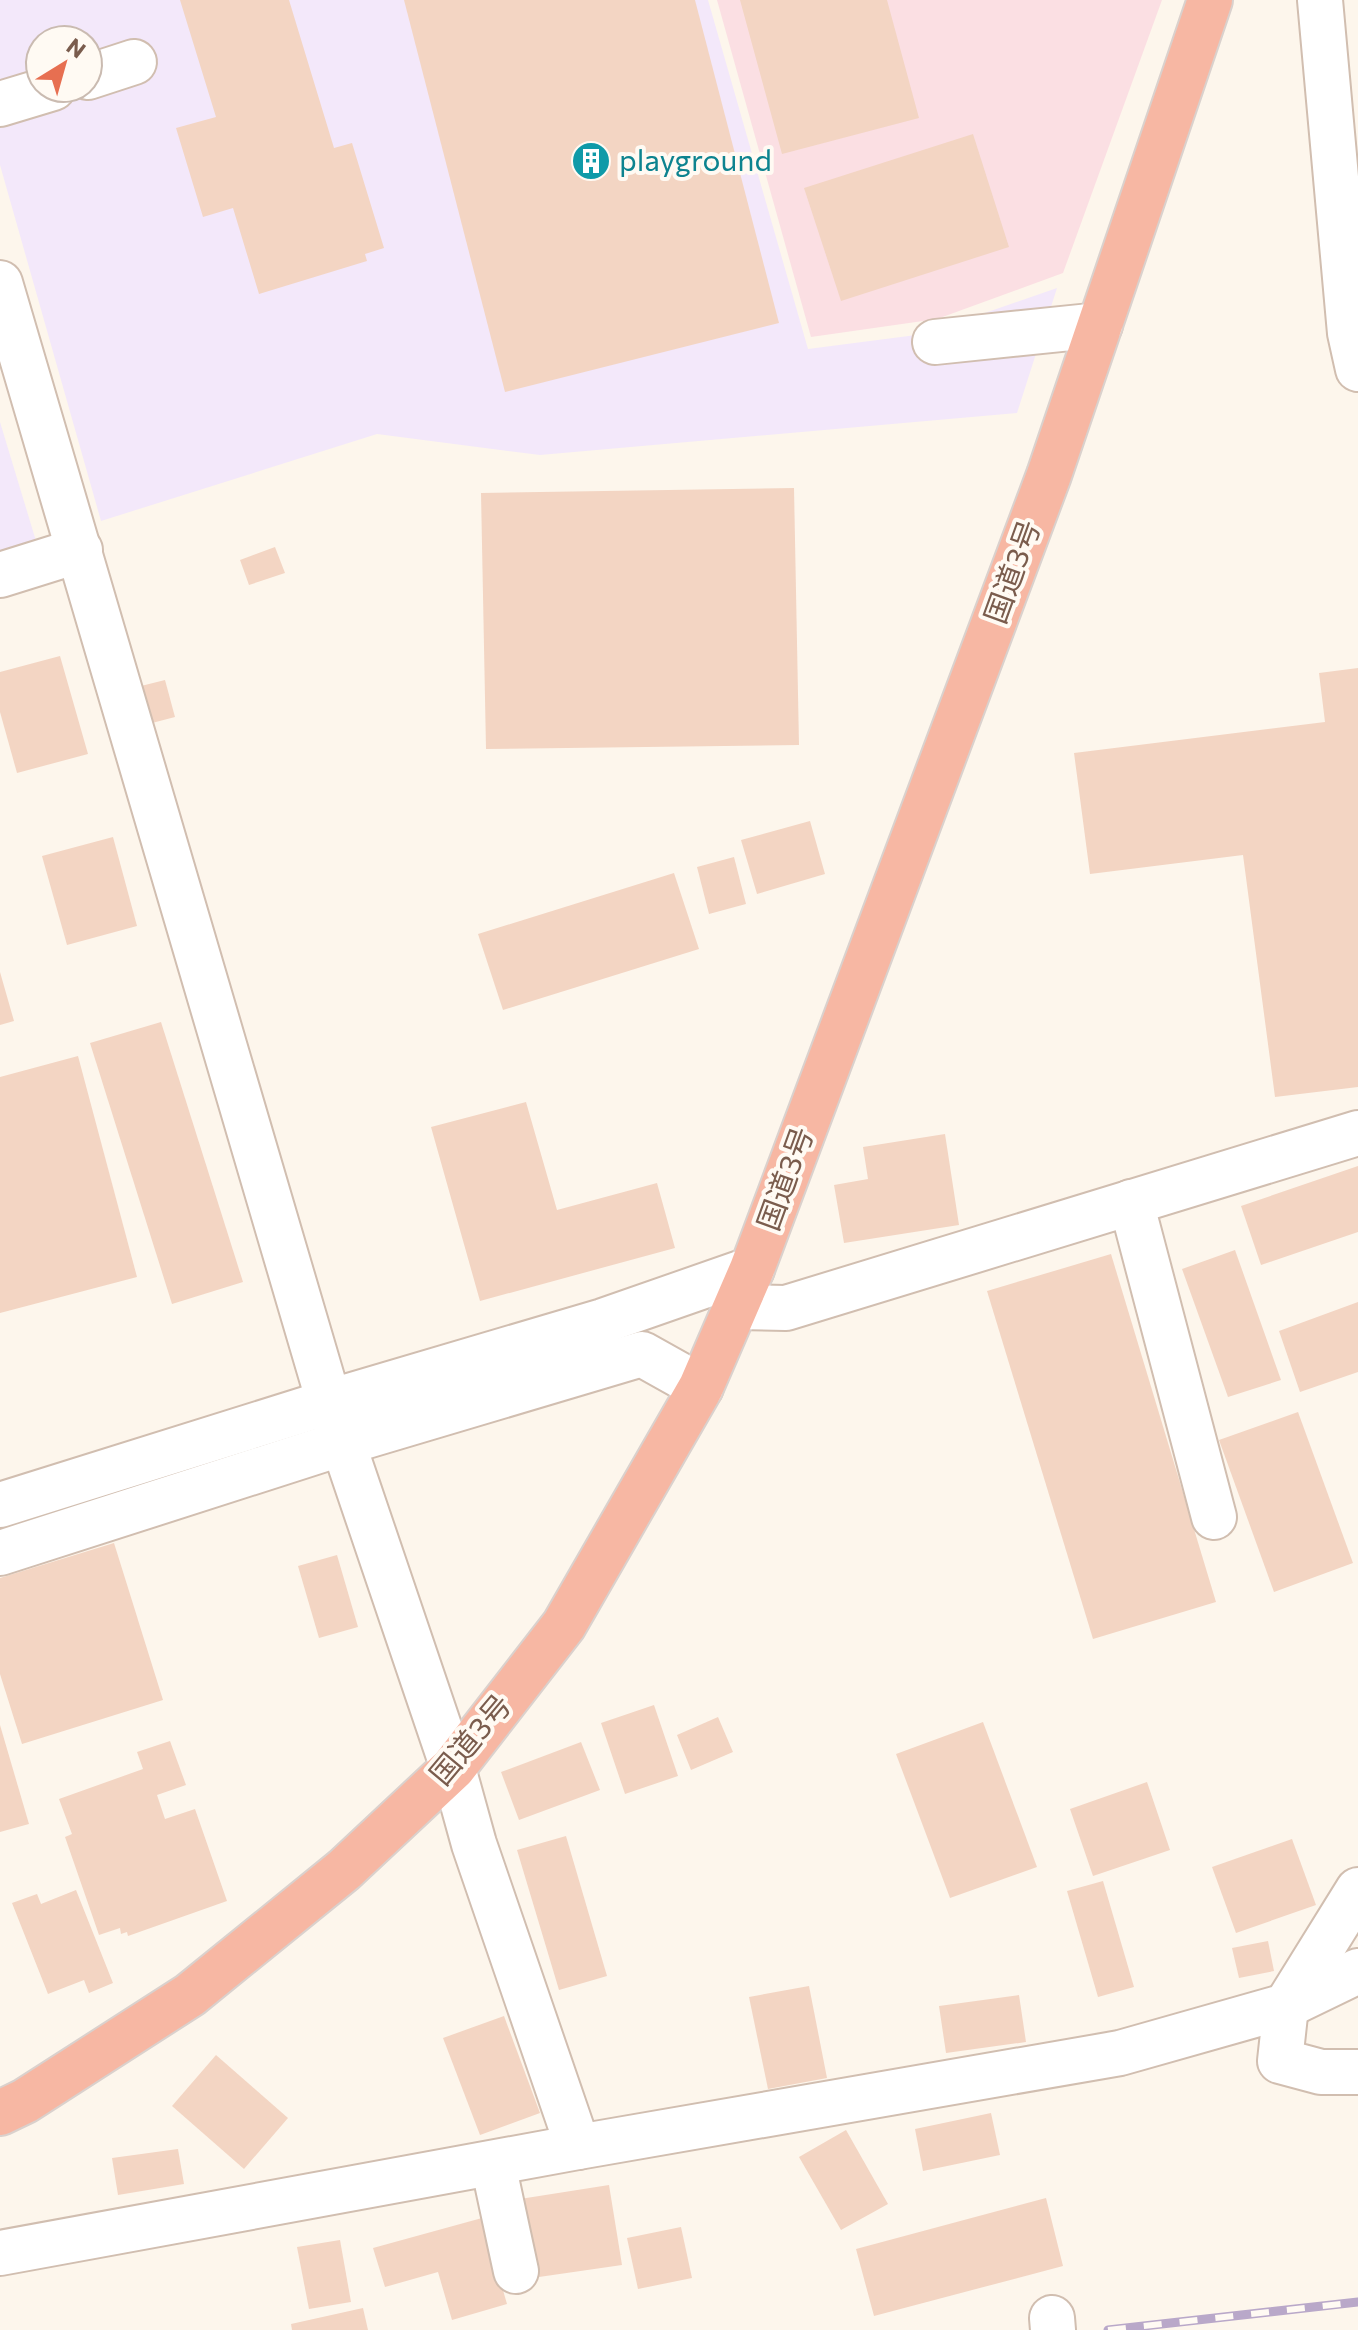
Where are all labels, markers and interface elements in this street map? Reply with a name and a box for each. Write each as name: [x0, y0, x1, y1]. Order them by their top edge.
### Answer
north arrow: [24, 24, 104, 104]
text: N: [62, 32, 91, 63]
building icon: playground: [570, 140, 612, 182]
place label: playground: [619, 140, 772, 177]
street label: 国道3号: [975, 514, 1046, 628]
street label: 国道3号: [748, 1121, 819, 1235]
street label: 国道3号: [420, 1685, 518, 1791]

